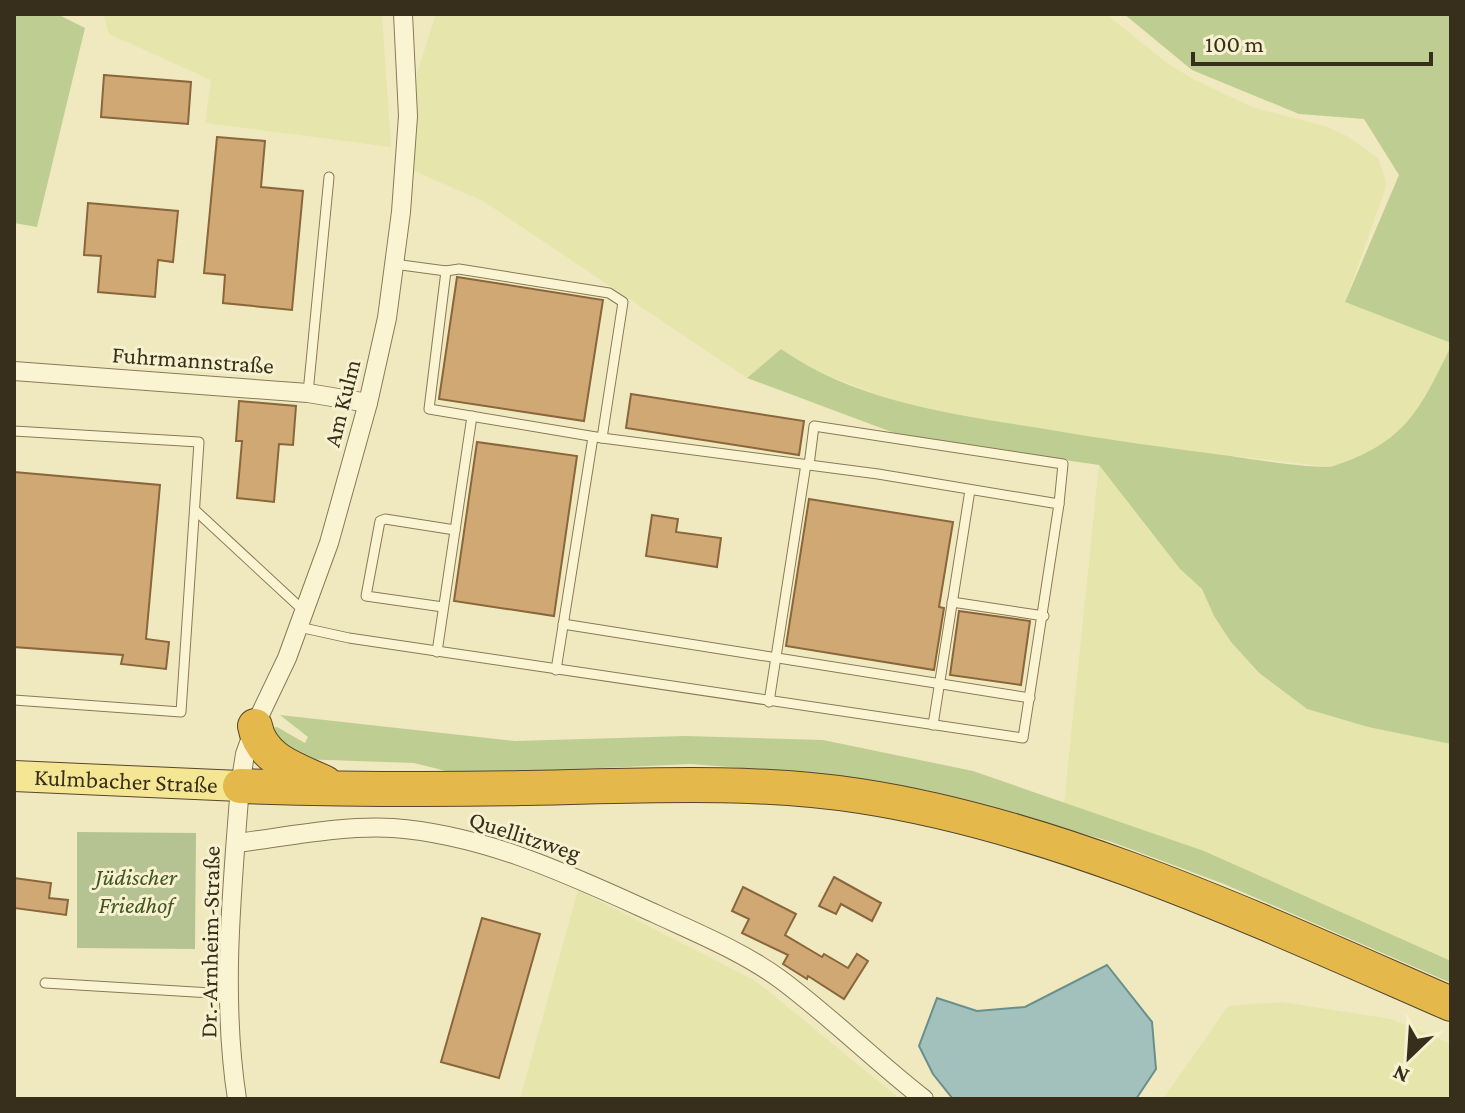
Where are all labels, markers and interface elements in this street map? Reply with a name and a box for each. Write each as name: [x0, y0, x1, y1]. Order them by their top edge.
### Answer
scale bar: [1193, 16, 1431, 66]
text: 100 m: [1205, 30, 1264, 57]
street label: Fuhrmannstraße: [111, 340, 275, 379]
street label: Am Kulm: [318, 356, 365, 449]
street label: Kulmbacher Straße: [34, 763, 218, 798]
street label: Quellitzweg: [466, 805, 585, 866]
street label: Dr.-Arnheim-Straße: [194, 846, 225, 1038]
park label: Jüdischer Friedhof: [91, 863, 177, 918]
north arrow: [1369, 1017, 1449, 1097]
text: N: [1389, 1060, 1413, 1089]

